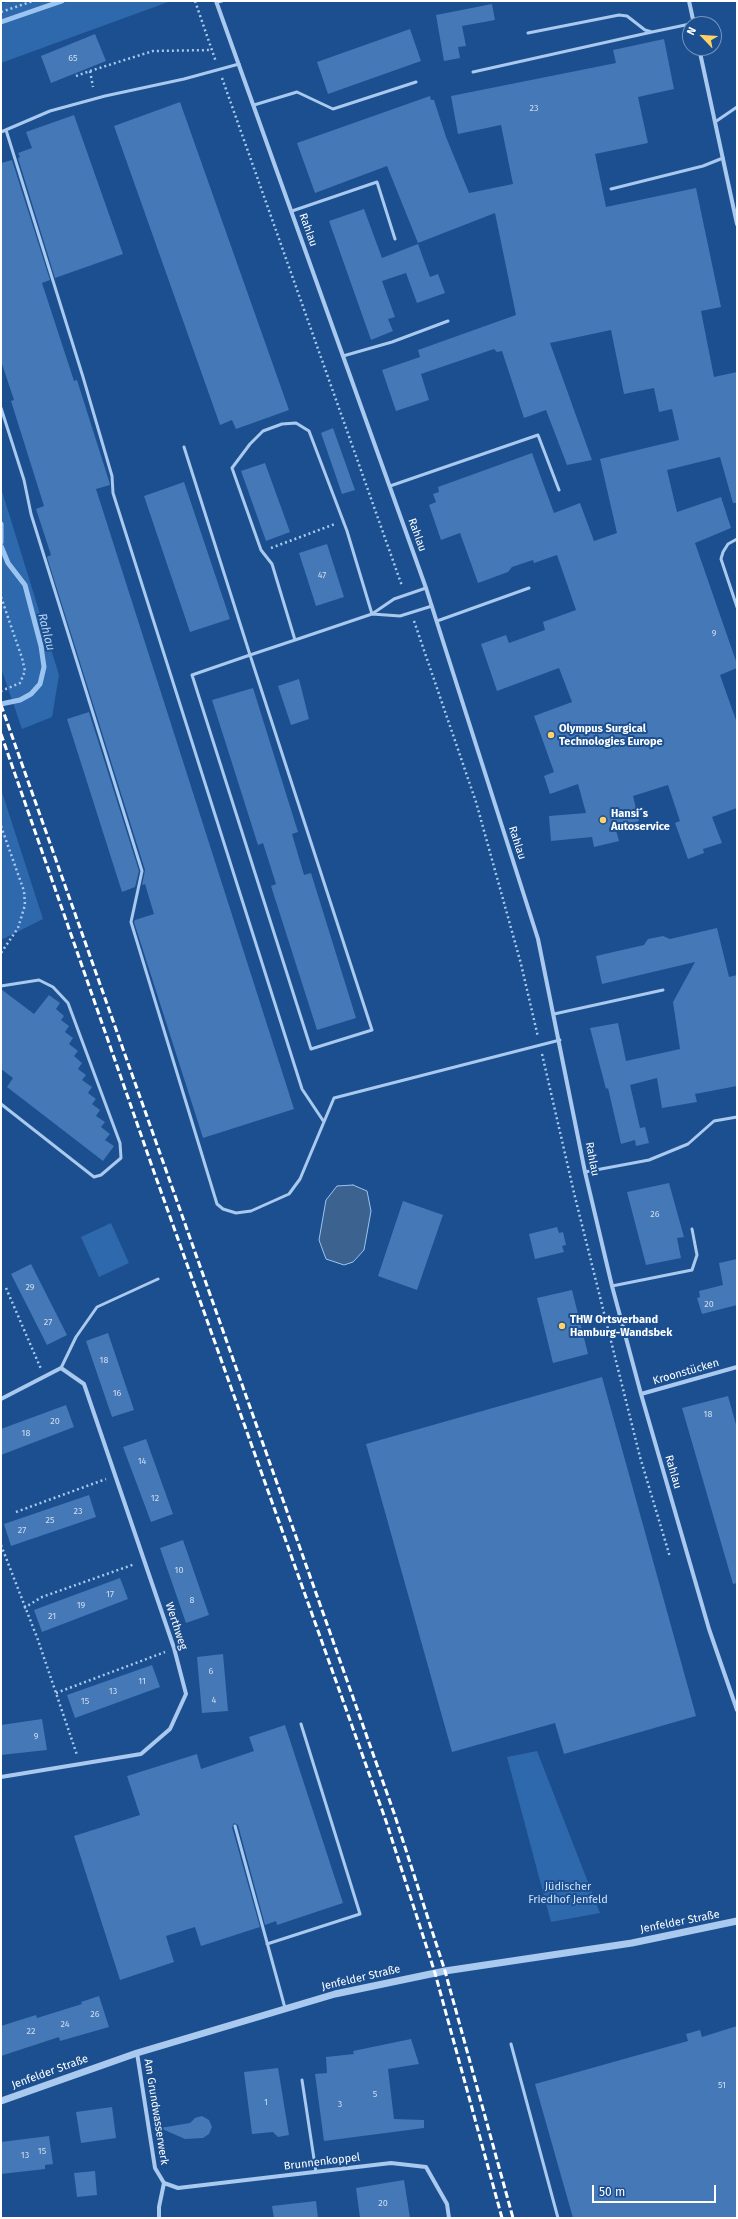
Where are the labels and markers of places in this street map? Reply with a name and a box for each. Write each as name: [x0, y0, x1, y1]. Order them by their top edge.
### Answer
place label: Olympus Surgical Technologies Europe: [559, 722, 663, 748]
marker: Olympus Surgical Technologies Europe: [546, 730, 556, 740]
place label: Hansi´s Autoservice: [611, 807, 670, 833]
marker: Hansi´s Autoservice: [598, 815, 608, 825]
place label: THW Ortsverband Hamburg-Wandsbek: [570, 1313, 672, 1339]
marker: THW Ortsverband Hamburg-Wandsbek: [557, 1321, 567, 1331]

